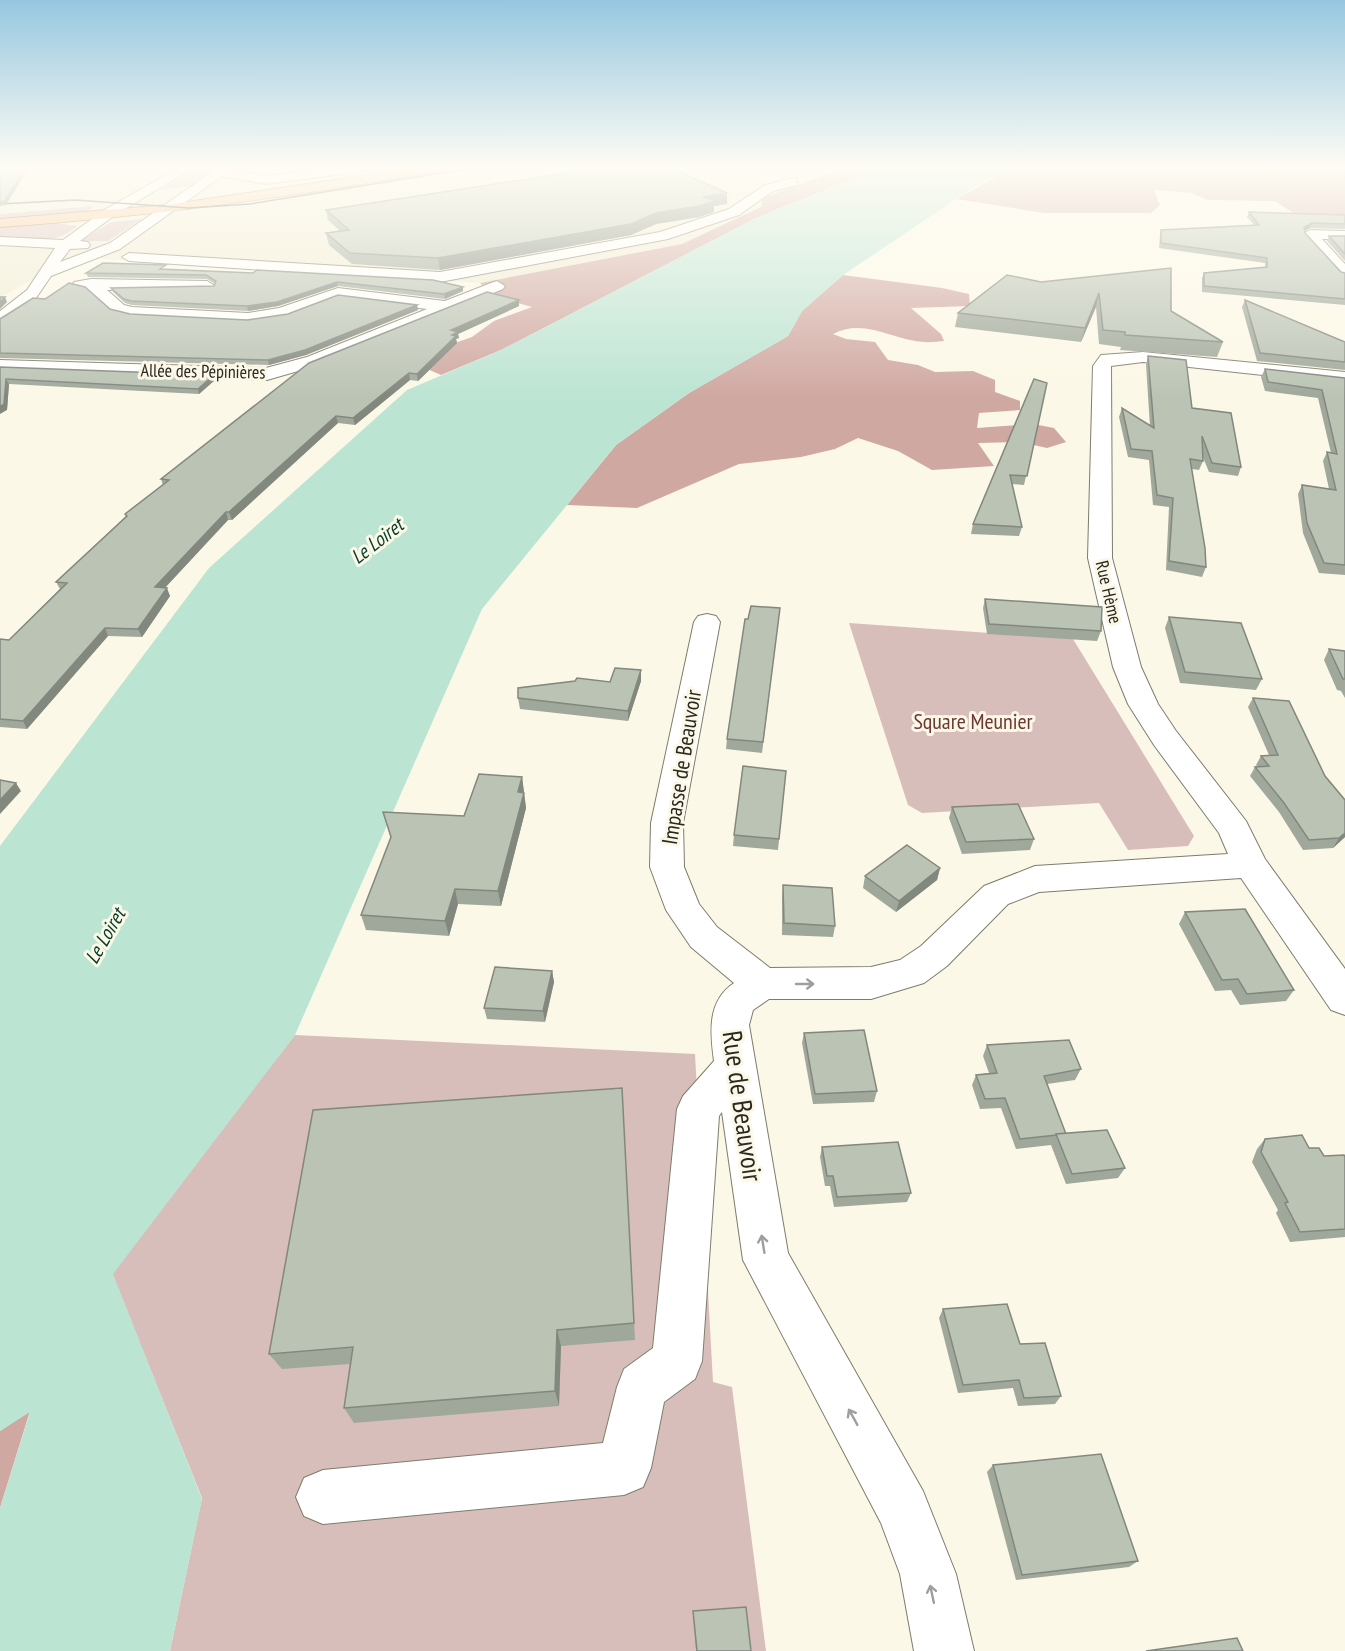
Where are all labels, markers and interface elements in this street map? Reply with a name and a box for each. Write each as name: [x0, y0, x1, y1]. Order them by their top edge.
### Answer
street label: Allée des Pépinières: [140, 358, 266, 384]
water label: Le Loiret: [346, 511, 410, 570]
street label: Rue Hème: [1091, 558, 1127, 626]
street label: Impasse de Beauvoir: [655, 688, 707, 846]
park label: Square Meunier: [913, 707, 1033, 735]
water label: Le Loiret: [79, 902, 132, 968]
one-way arrow: [795, 978, 815, 990]
street label: Rue de Beauvoir: [716, 1028, 770, 1184]
one-way arrow: [758, 1235, 769, 1255]
one-way arrow: [847, 1409, 859, 1426]
one-way arrow: [926, 1585, 937, 1604]

